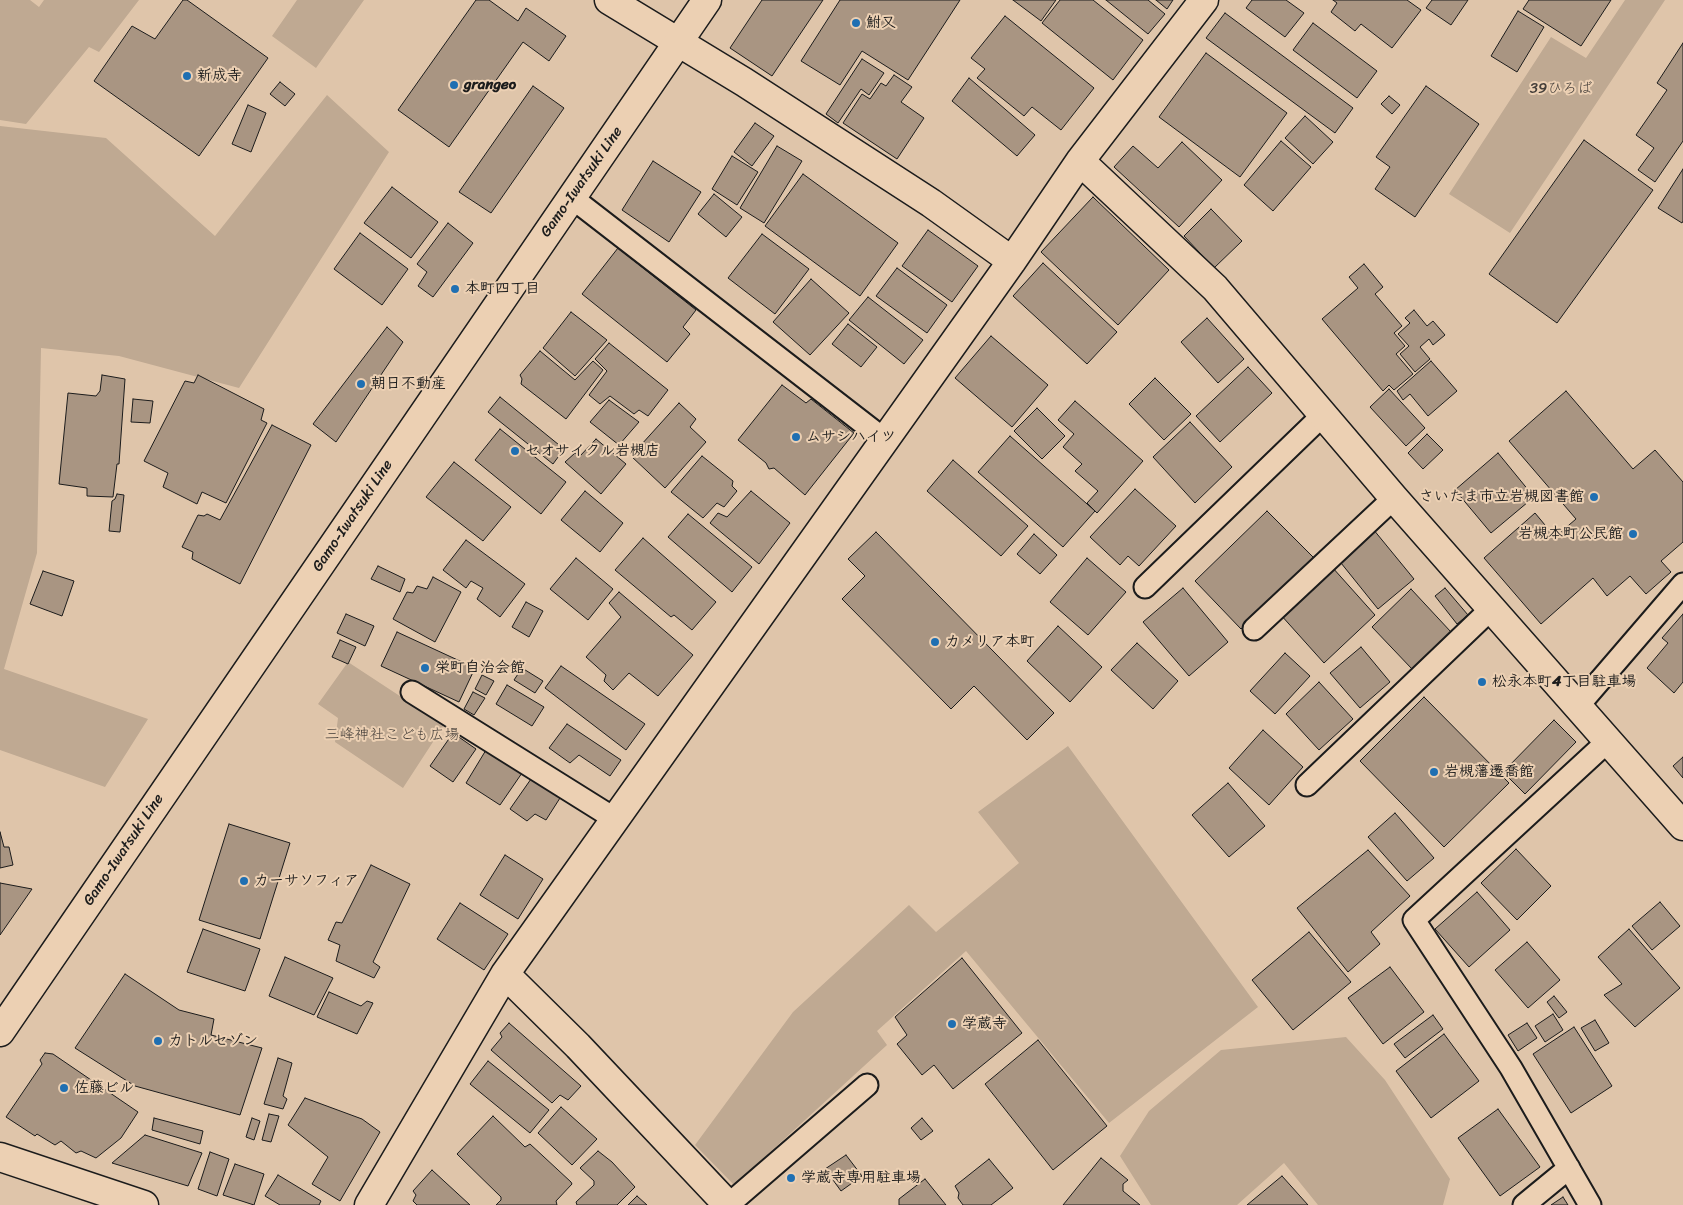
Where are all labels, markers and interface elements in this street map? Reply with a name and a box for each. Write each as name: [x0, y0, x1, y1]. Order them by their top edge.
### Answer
place label: 鮒又: [866, 14, 896, 32]
marker: 鮒又: [850, 17, 862, 29]
place label: 新成寺: [197, 67, 242, 85]
marker: 新成寺: [181, 70, 193, 82]
place label: grangeo: [464, 76, 516, 94]
marker: grangeo: [448, 79, 460, 91]
park label: 39ひろば: [1530, 80, 1592, 98]
street label: Gamo-Iwatsuki Line: [537, 123, 627, 241]
place label: 本町四丁目: [465, 280, 540, 298]
marker: 本町四丁目: [449, 283, 461, 295]
place label: 朝日不動産: [371, 375, 446, 393]
marker: 朝日不動産: [355, 378, 367, 390]
place label: ムサシハイツ: [806, 428, 896, 446]
marker: ムサシハイツ: [790, 431, 802, 443]
place label: セオサイクル岩槻店: [525, 442, 660, 460]
marker: セオサイクル岩槻店: [509, 445, 521, 457]
street label: Gamo-Iwatsuki Line: [309, 457, 397, 575]
place label: さいたま市立岩槻図書館: [1419, 488, 1584, 506]
marker: さいたま市立岩槻図書館: [1588, 491, 1600, 503]
place label: 岩槻本町公民館: [1518, 525, 1623, 543]
marker: 岩槻本町公民館: [1627, 528, 1639, 540]
place label: カメリア本町: [945, 633, 1035, 651]
marker: カメリア本町: [929, 636, 941, 648]
place label: 栄町自治会館: [435, 659, 525, 677]
marker: 栄町自治会館: [419, 662, 431, 674]
place label: 松永本町4丁目駐車場: [1492, 673, 1636, 691]
marker: 松永本町4丁目駐車場: [1476, 676, 1488, 688]
park label: 三峰神社こども広場: [325, 726, 459, 744]
place label: 岩槻藩遷喬館: [1444, 763, 1534, 781]
marker: 岩槻藩遷喬館: [1428, 766, 1440, 778]
street label: Gamo-Iwatsuki Line: [80, 791, 168, 909]
place label: カーサソフィア: [254, 872, 359, 890]
marker: カーサソフィア: [238, 875, 250, 887]
place label: 学蔵寺: [962, 1015, 1007, 1033]
marker: 学蔵寺: [946, 1018, 958, 1030]
place label: カトルセゾン: [168, 1032, 258, 1050]
marker: カトルセゾン: [152, 1035, 164, 1047]
place label: 佐藤ビル: [74, 1079, 134, 1097]
marker: 佐藤ビル: [58, 1082, 70, 1094]
place label: 学蔵寺専用駐車場: [801, 1169, 921, 1187]
marker: 学蔵寺専用駐車場: [785, 1172, 797, 1184]

